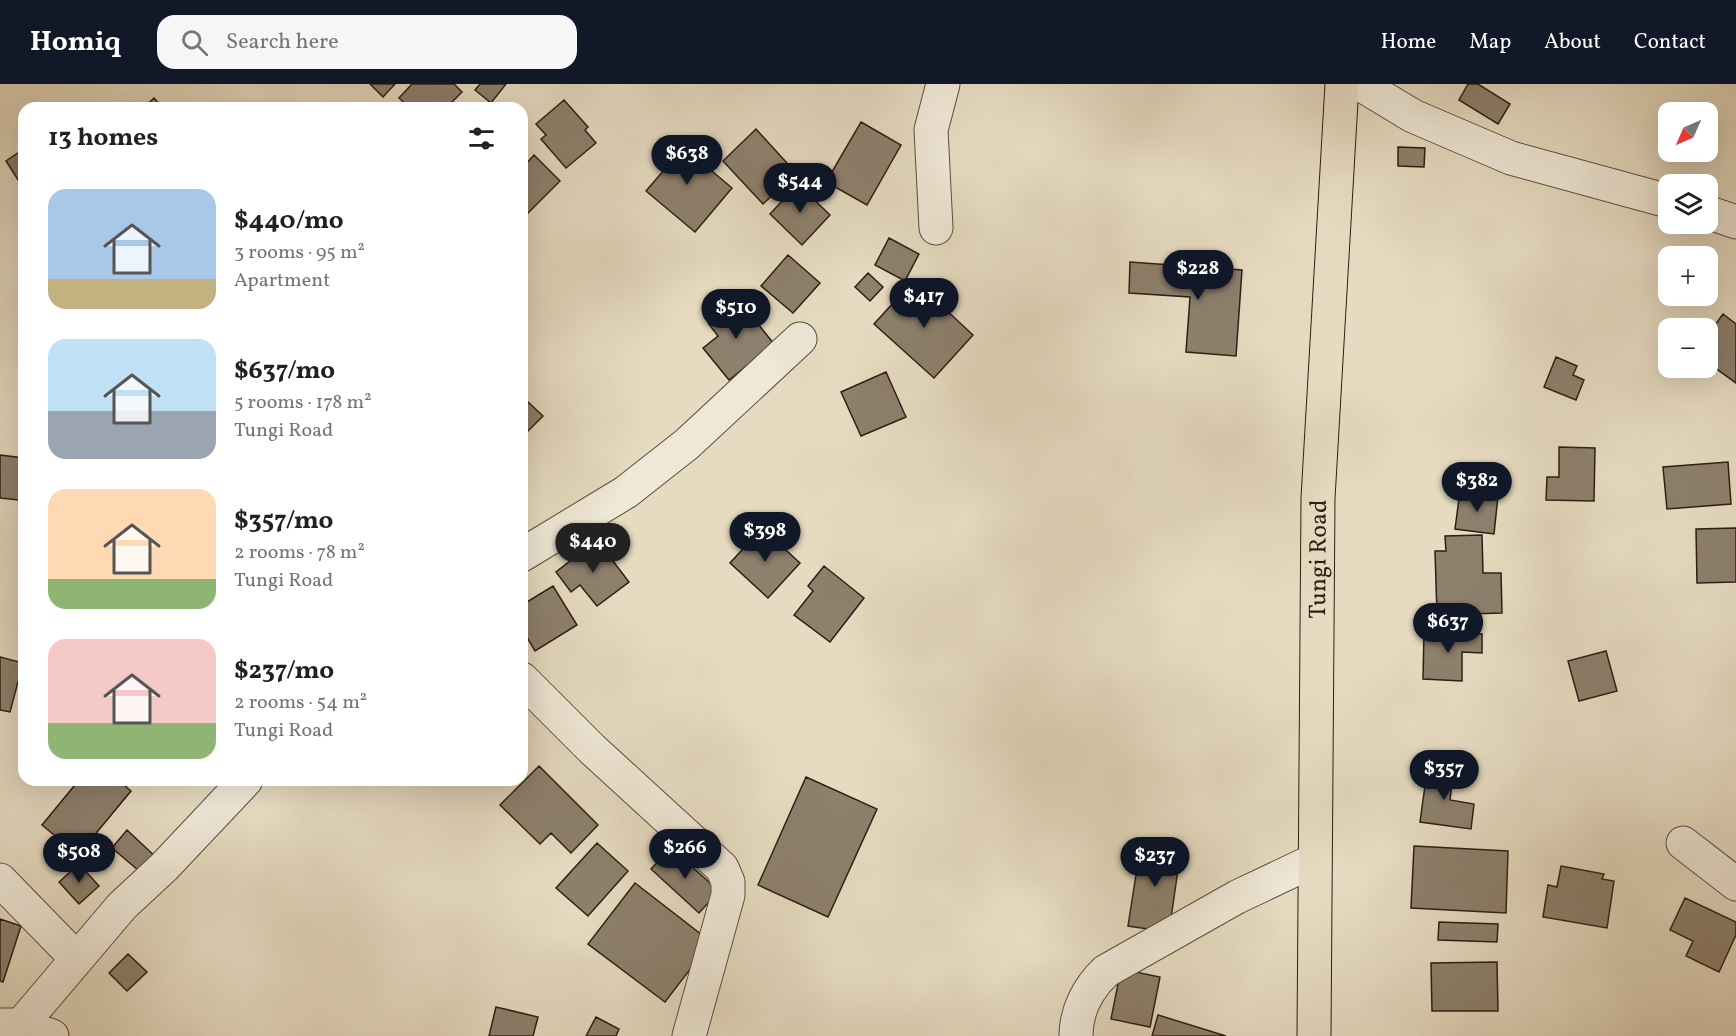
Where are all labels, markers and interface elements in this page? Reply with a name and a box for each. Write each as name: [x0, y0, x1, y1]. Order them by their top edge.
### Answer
search box: [157, 15, 577, 69]
text: Homiq: [30, 23, 121, 62]
icon: search: [178, 26, 211, 59]
text: Search here: [226, 27, 339, 58]
text: Home: [1381, 28, 1436, 57]
text: Map: [1469, 28, 1511, 57]
text: About: [1544, 28, 1601, 57]
text: Contact: [1634, 28, 1706, 57]
north arrow: [1658, 102, 1718, 162]
map controls: [1658, 102, 1718, 378]
text: 13 homes: [48, 120, 158, 156]
icon: filters: [465, 122, 498, 155]
pin: $638: [651, 135, 723, 186]
text: $638: [665, 140, 709, 168]
pin: $544: [764, 163, 836, 214]
text: $544: [777, 168, 823, 196]
button: layers: [1658, 174, 1718, 234]
text: $440/mo: [234, 203, 344, 239]
icon: home: [96, 213, 168, 285]
text: 3 rooms · 95 m²: [234, 239, 365, 267]
button: +: [1658, 246, 1718, 306]
pin: $228: [1162, 250, 1234, 301]
text: $228: [1177, 255, 1219, 283]
text: Apartment: [234, 267, 330, 295]
pin: $417: [888, 278, 960, 329]
text: $417: [904, 283, 944, 311]
pin: $510: [700, 289, 772, 340]
text: $510: [715, 294, 757, 322]
button: −: [1658, 318, 1718, 378]
text: $637/mo: [234, 353, 335, 389]
icon: home: [96, 363, 168, 435]
text: 5 rooms · 178 m²: [234, 389, 372, 417]
text: Tungi Road: [234, 417, 333, 445]
pin: $382: [1441, 462, 1513, 513]
text: $382: [1456, 467, 1498, 495]
street label: Tungi Road: [1302, 499, 1337, 619]
text: $357/mo: [234, 503, 333, 539]
pin: $398: [729, 512, 801, 563]
icon: home: [96, 513, 168, 585]
text: $398: [744, 517, 787, 545]
pin: $440: [557, 523, 629, 574]
text: $440: [569, 528, 617, 556]
text: 2 rooms · 78 m²: [234, 539, 365, 567]
text: Tungi Road: [234, 567, 333, 595]
pin: $637: [1412, 603, 1484, 654]
text: $637: [1427, 608, 1469, 636]
text: $237/mo: [234, 653, 334, 689]
icon: home: [96, 663, 168, 735]
text: 2 rooms · 54 m²: [234, 689, 367, 717]
text: Tungi Road: [234, 717, 333, 745]
pin: $357: [1408, 750, 1480, 801]
text: $357: [1424, 755, 1464, 783]
pin: $266: [649, 829, 721, 880]
pin: $508: [43, 833, 115, 884]
text: $266: [663, 834, 707, 862]
pin: $237: [1119, 837, 1191, 888]
text: $508: [57, 838, 101, 866]
text: $237: [1134, 842, 1176, 870]

